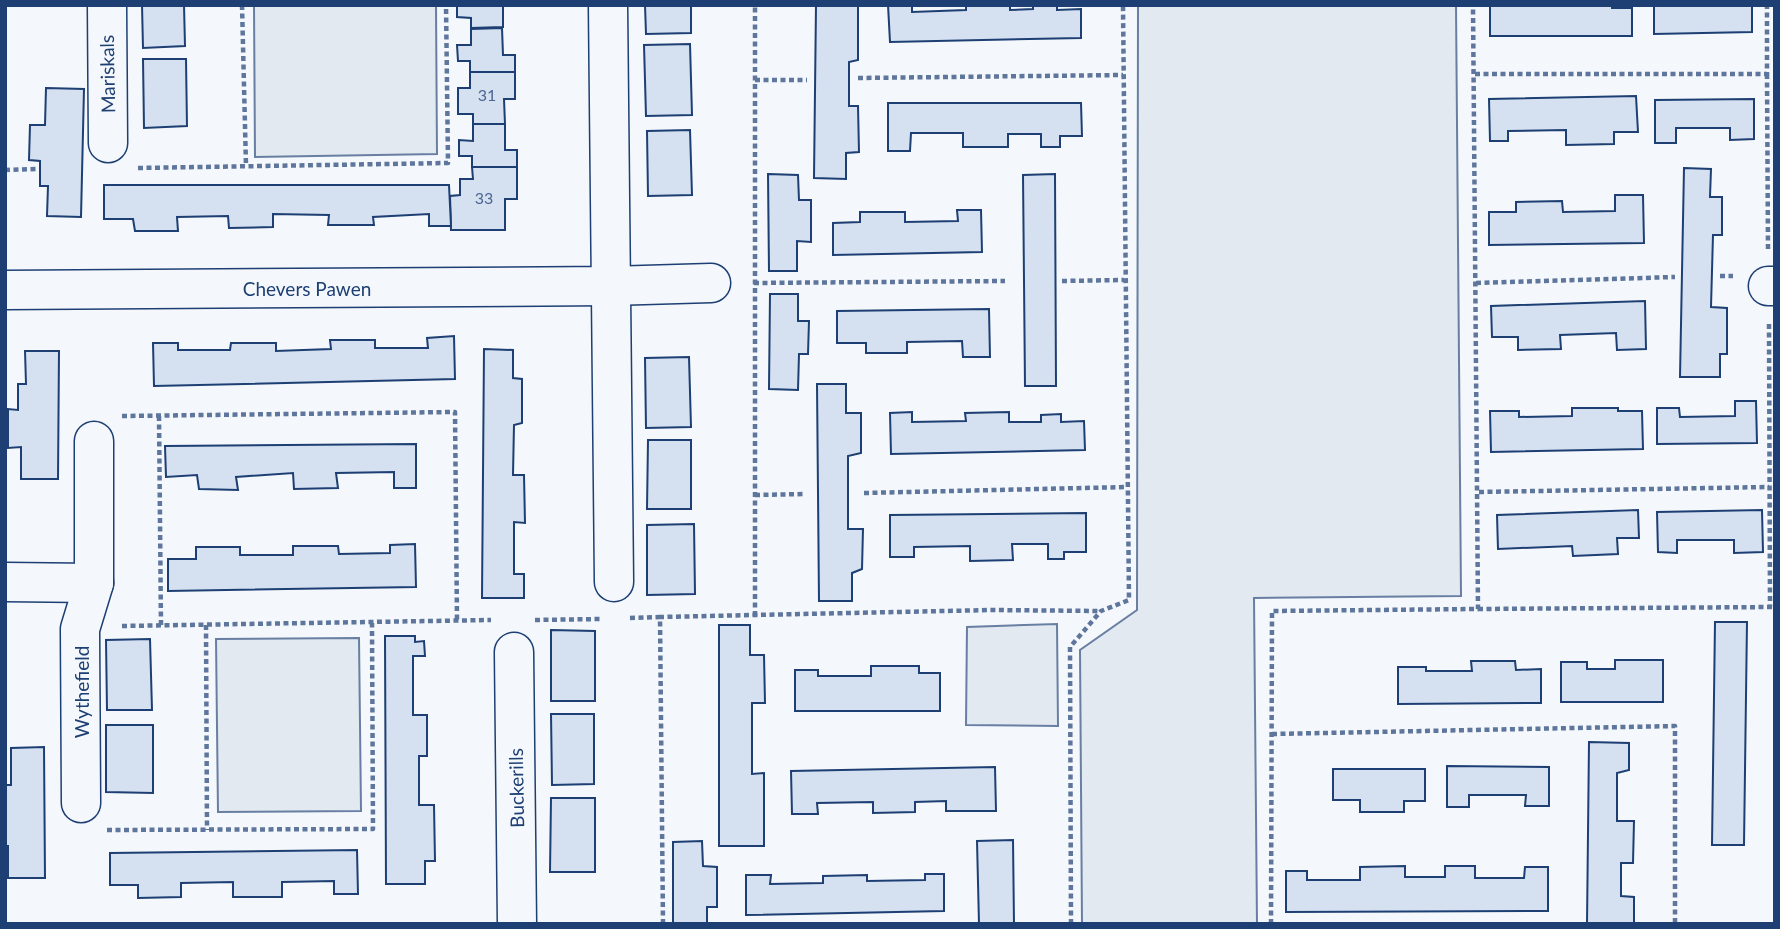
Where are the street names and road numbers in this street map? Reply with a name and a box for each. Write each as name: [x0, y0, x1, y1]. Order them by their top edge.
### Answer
street label: Mariskals: [95, 35, 119, 113]
street label: Chevers Pawen: [243, 277, 371, 300]
street label: Wythefield: [70, 646, 93, 738]
street label: Buckerills: [504, 748, 528, 828]

